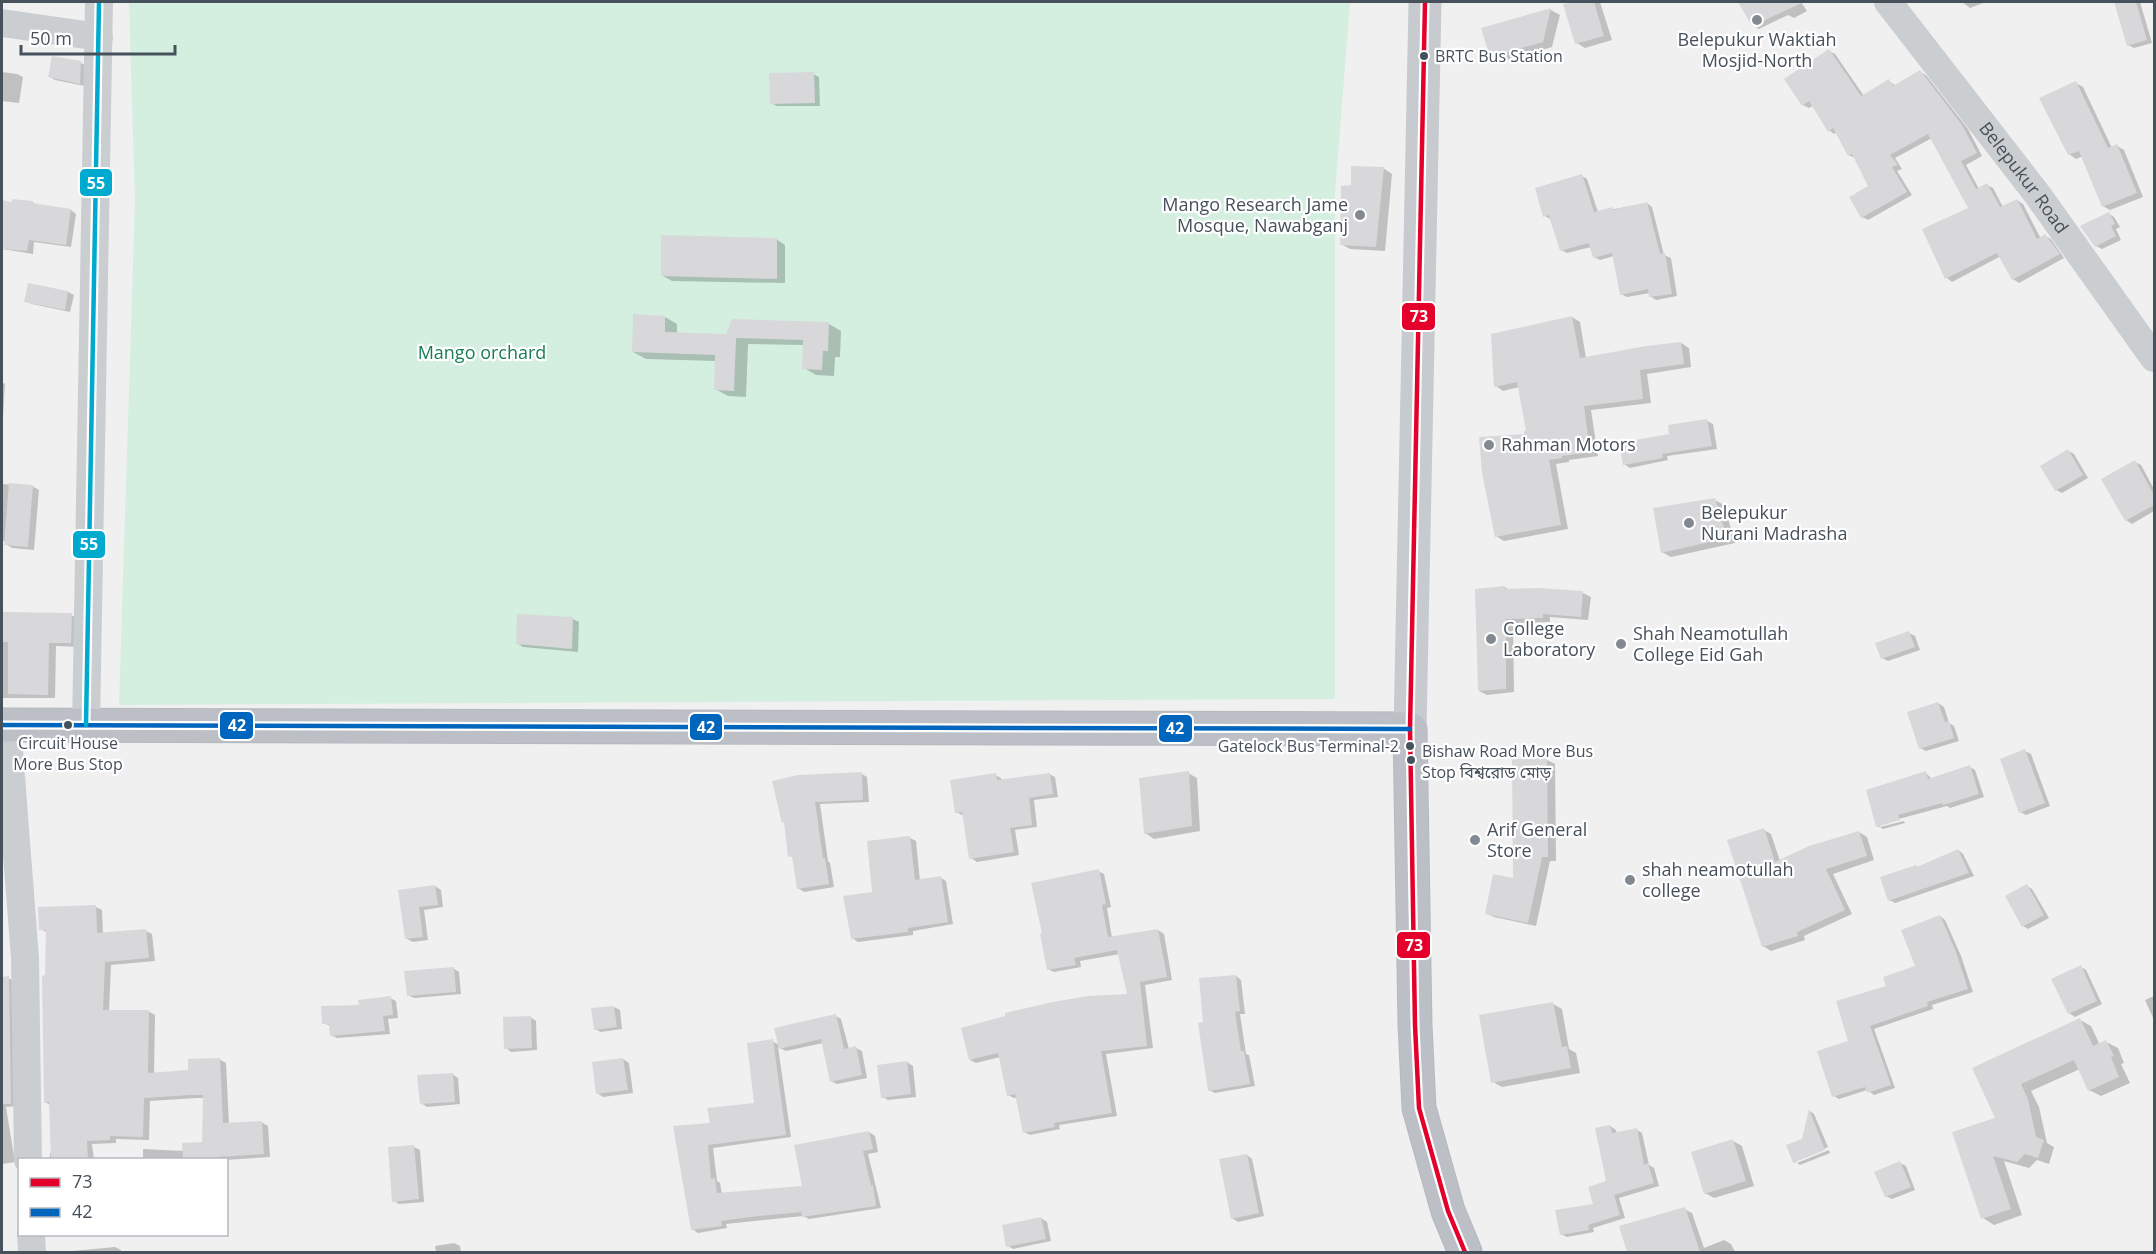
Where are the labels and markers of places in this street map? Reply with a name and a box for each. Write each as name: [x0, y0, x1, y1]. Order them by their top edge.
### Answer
marker: Belepukur Waktiah Mosjid-North: [1750, 13, 1764, 27]
place label: Belepukur Waktiah Mosjid-North: [1677, 27, 1837, 72]
place label: BRTC Bus Station: [1435, 45, 1563, 67]
marker: BRTC Bus Station: [1418, 50, 1430, 62]
place label: Mango Research Jame Mosque, Nawabganj: [1162, 192, 1348, 237]
marker: Mango Research Jame Mosque, Nawabganj: [1353, 208, 1367, 222]
place label: Rahman Motors: [1501, 432, 1636, 456]
marker: Rahman Motors: [1482, 438, 1496, 452]
place label: Belepukur Nurani Madrasha: [1701, 500, 1847, 545]
marker: Belepukur Nurani Madrasha: [1682, 516, 1696, 530]
place label: College Laboratory: [1503, 616, 1596, 661]
place label: Shah Neamotullah College Eid Gah: [1633, 621, 1788, 666]
marker: College Laboratory: [1484, 632, 1498, 646]
marker: Shah Neamotullah College Eid Gah: [1614, 637, 1628, 651]
marker: Circuit House More Bus Stop: [62, 719, 74, 731]
place label: Circuit House More Bus Stop: [13, 732, 123, 775]
place label: Gatelock Bus Terminal-2: [1218, 735, 1399, 757]
marker: Gatelock Bus Terminal-2: [1404, 740, 1416, 752]
place label: Bishaw Road More Bus Stop বিশ্বরোড মোড়: [1422, 740, 1593, 783]
marker: Bishaw Road More Bus Stop বিশ্বরোড মোড়: [1405, 754, 1417, 766]
place label: Arif General Store: [1487, 817, 1587, 862]
marker: Arif General Store: [1468, 833, 1482, 847]
place label: shah neamotullah college: [1642, 857, 1794, 902]
marker: shah neamotullah college: [1623, 873, 1637, 887]

